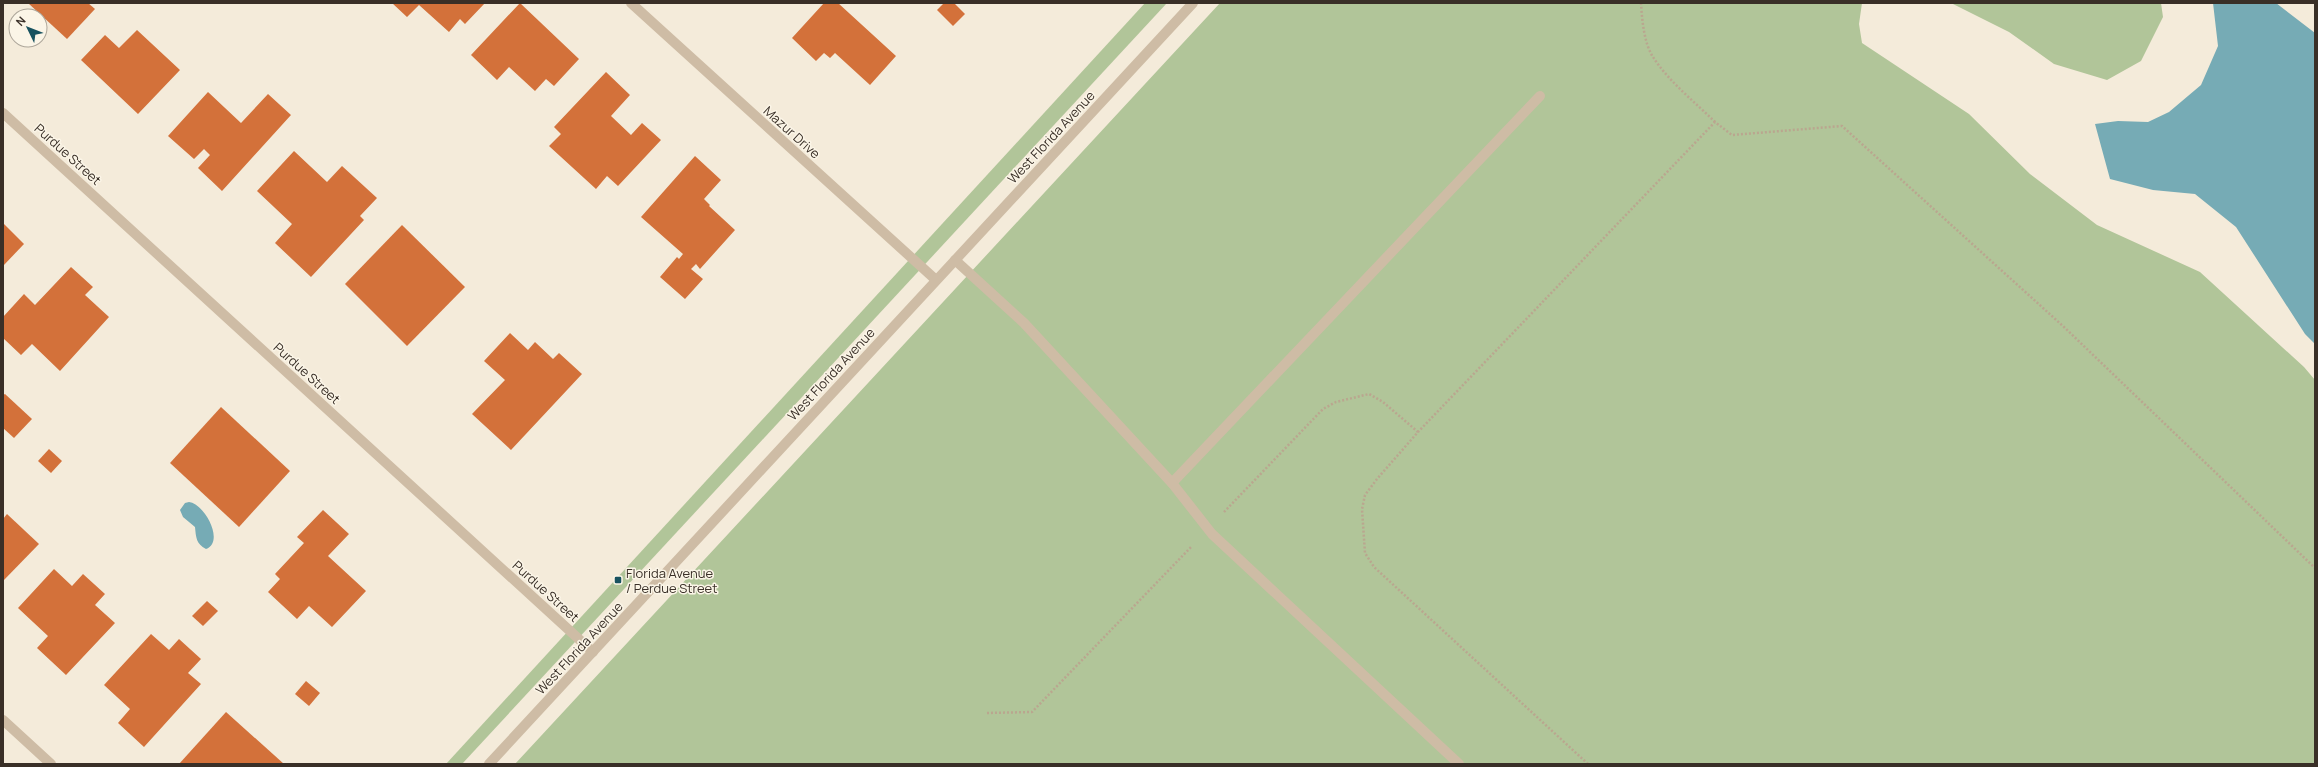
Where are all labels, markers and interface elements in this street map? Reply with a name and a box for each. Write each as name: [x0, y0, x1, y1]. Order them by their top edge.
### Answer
north arrow: [8, 8, 48, 48]
text: N: [12, 13, 29, 29]
street label: West Florida Avenue: [1003, 86, 1099, 187]
street label: Mazur Drive: [760, 102, 824, 163]
street label: Purdue Street: [31, 119, 105, 189]
street label: West Florida Avenue: [783, 323, 879, 424]
street label: Purdue Street: [270, 338, 344, 408]
street label: Purdue Street: [509, 556, 583, 626]
place label: Florida Avenue / Perdue Street: [626, 564, 717, 597]
marker: Florida Avenue / Perdue Street: [613, 575, 623, 585]
street label: West Florida Avenue: [531, 597, 627, 698]

